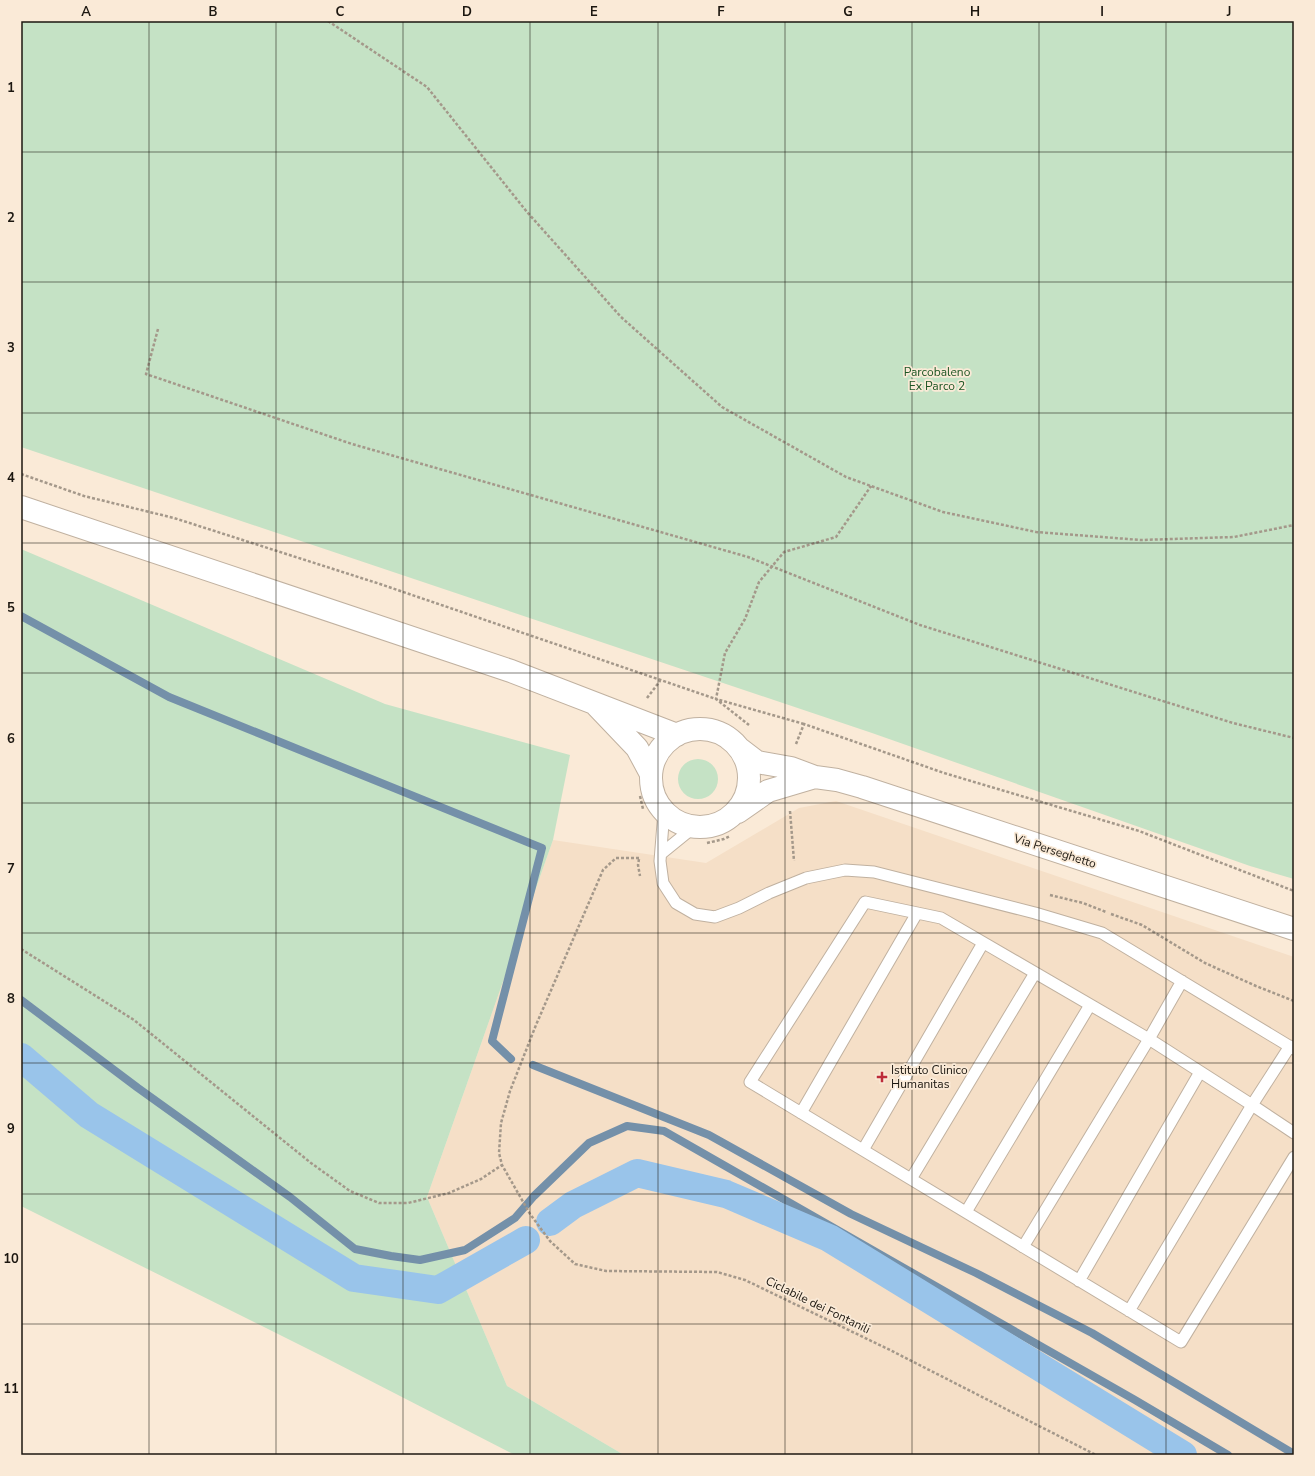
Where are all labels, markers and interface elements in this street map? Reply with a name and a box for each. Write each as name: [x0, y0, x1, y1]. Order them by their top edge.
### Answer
text: A: [81, 3, 91, 21]
text: B: [209, 3, 218, 21]
text: C: [336, 3, 345, 21]
text: D: [462, 3, 472, 21]
text: E: [590, 3, 598, 21]
text: F: [717, 3, 725, 21]
text: G: [843, 3, 853, 21]
text: H: [970, 3, 980, 21]
text: I: [1100, 3, 1104, 21]
text: J: [1226, 3, 1231, 21]
text: 1: [7, 79, 15, 97]
text: 2: [7, 209, 15, 227]
text: 3: [7, 339, 15, 357]
park label: Parcobaleno Ex Parco 2: [904, 364, 971, 394]
text: 4: [7, 469, 15, 487]
text: 5: [7, 599, 15, 617]
text: 6: [7, 730, 15, 748]
street label: Via Perseghetto: [1011, 830, 1099, 872]
text: 7: [7, 860, 15, 878]
text: 8: [7, 990, 15, 1008]
place label: Istituto Clinico Humanitas: [891, 1062, 968, 1092]
marker: Istituto Clinico Humanitas: [876, 1071, 888, 1083]
text: 9: [7, 1120, 15, 1138]
text: 10: [3, 1250, 19, 1268]
street label: Ciclabile dei Fontanili: [763, 1273, 873, 1337]
text: 11: [3, 1380, 19, 1398]

